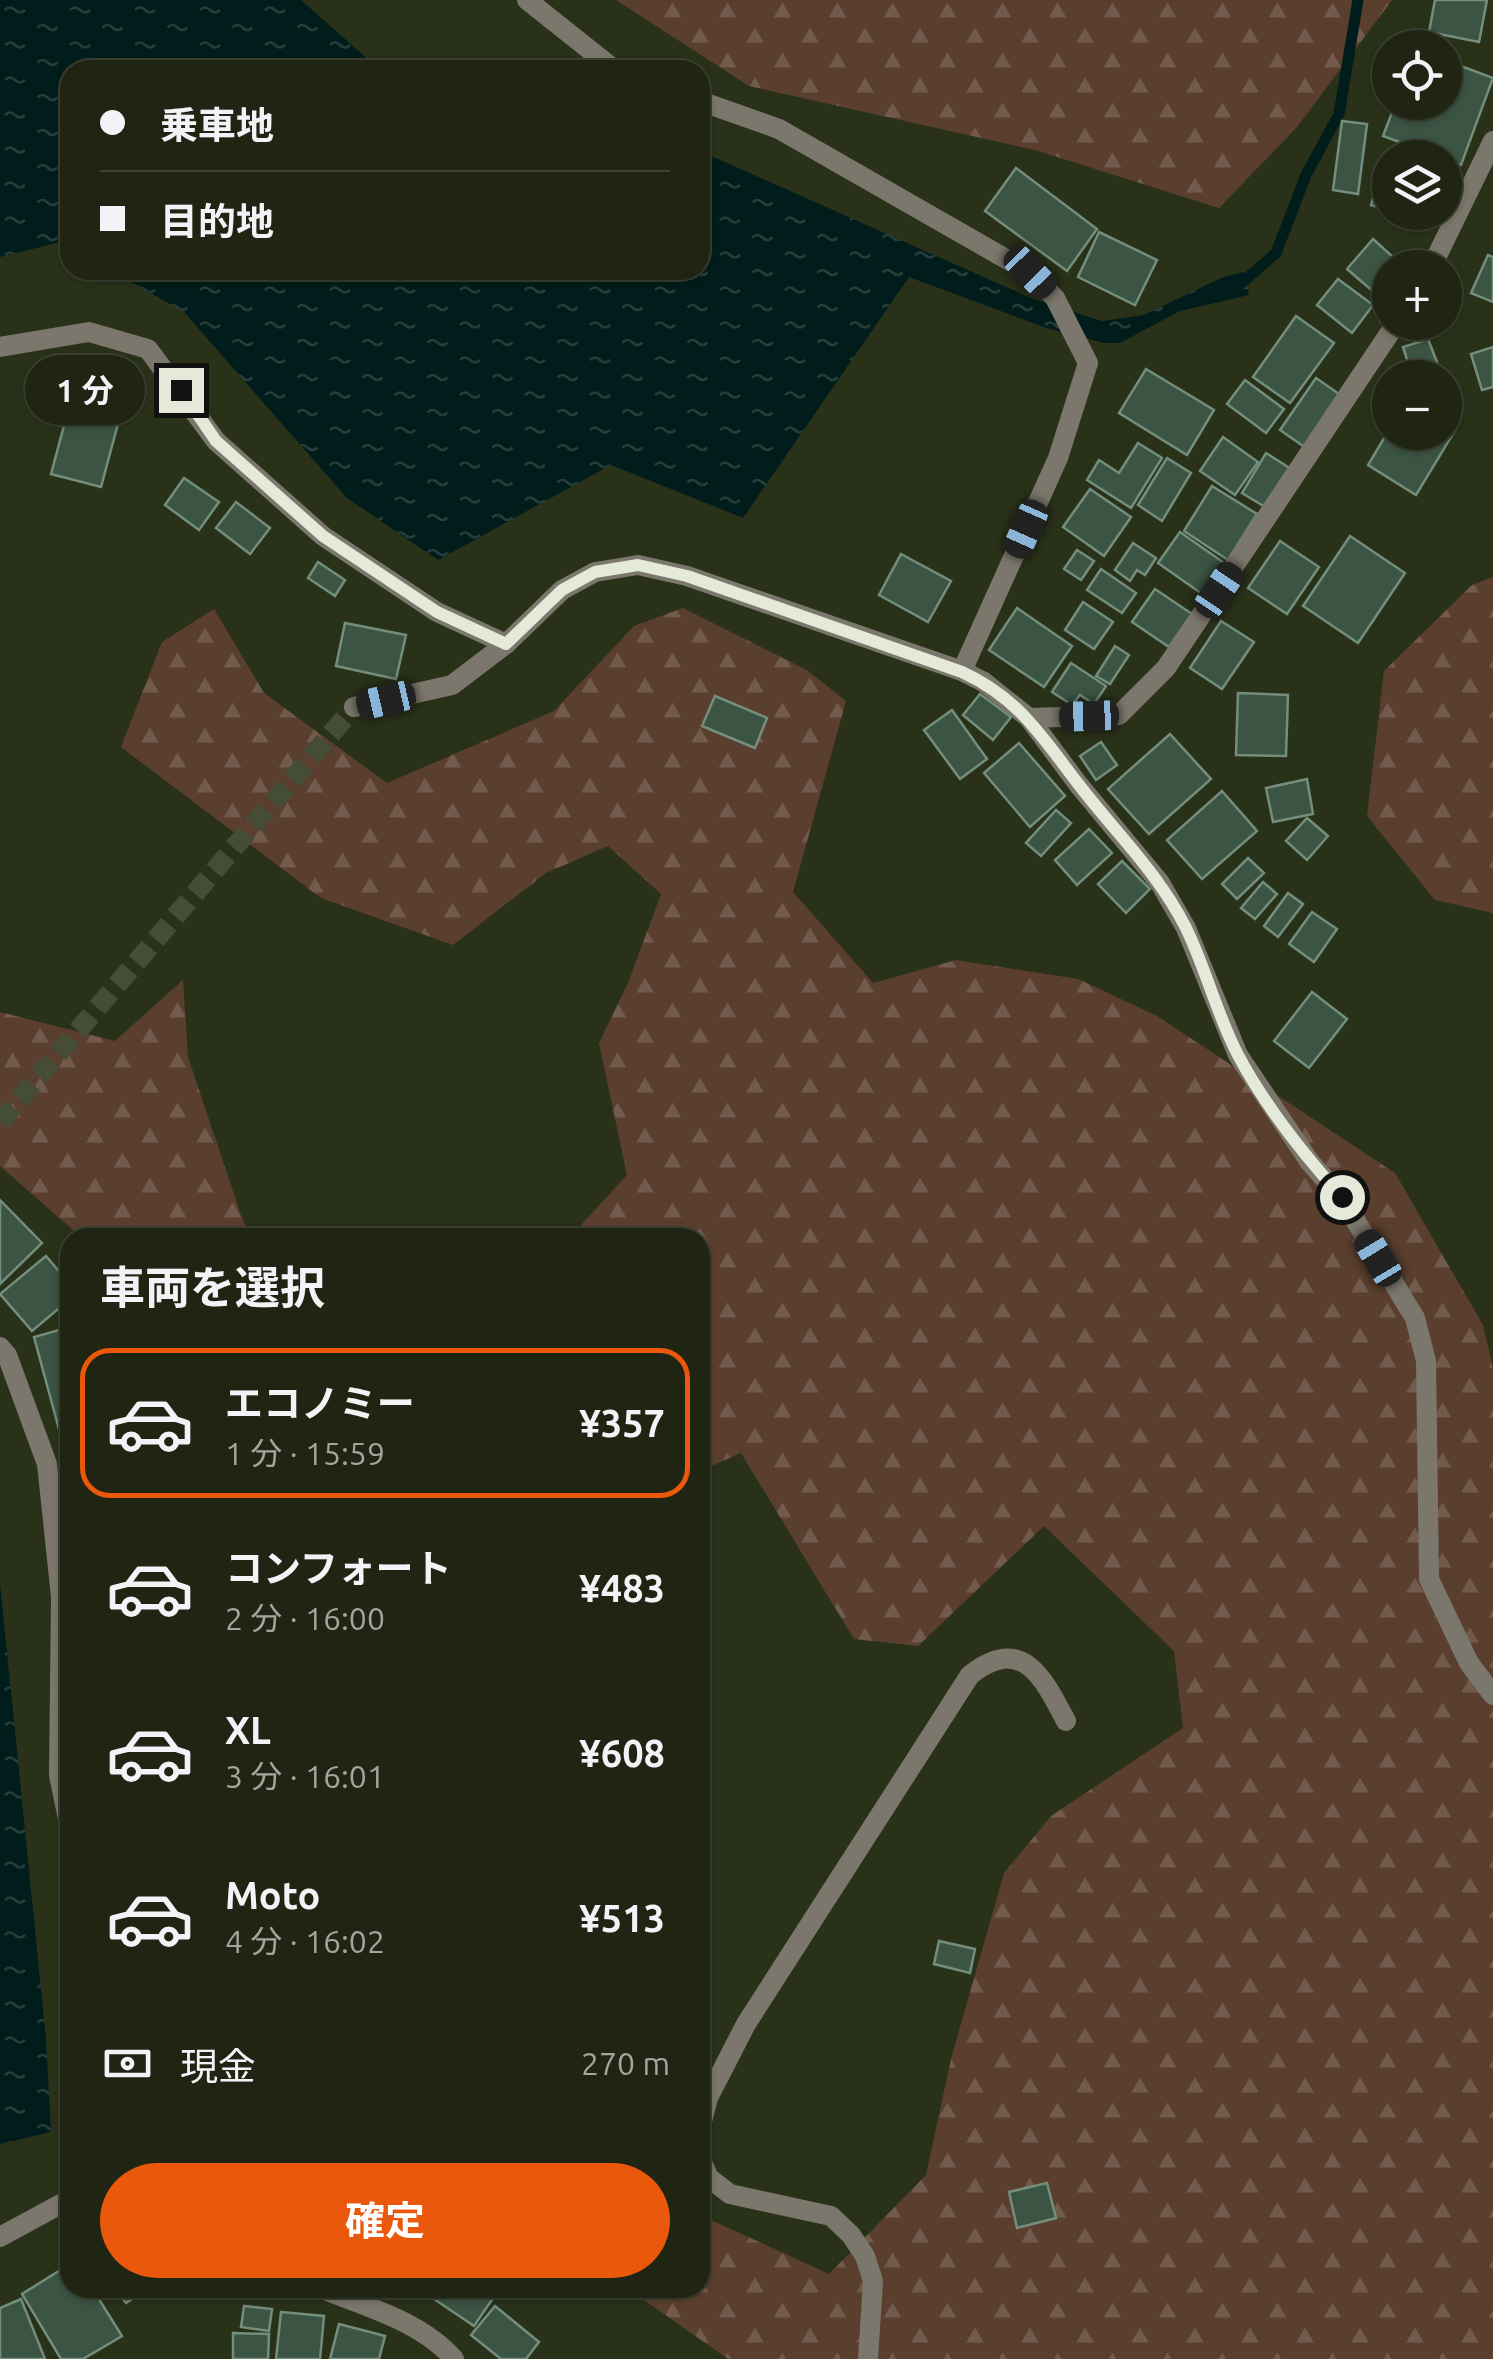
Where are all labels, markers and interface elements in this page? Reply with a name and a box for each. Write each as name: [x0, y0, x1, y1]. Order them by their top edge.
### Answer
map controls: [1372, 30, 1462, 450]
button: locate: [1372, 30, 1462, 120]
text: 乗車地: [160, 104, 274, 146]
button: layers: [1372, 140, 1462, 230]
text: 目的地: [160, 200, 274, 242]
car: [998, 240, 1062, 304]
button: +: [1372, 250, 1462, 340]
callout: 1 分: [26, 355, 146, 425]
button: −: [1372, 360, 1462, 450]
route end: [159, 368, 204, 413]
text: 1 分: [56, 372, 114, 408]
car: [1000, 495, 1052, 563]
car: [1190, 557, 1248, 623]
car: [353, 679, 419, 721]
car: [1058, 700, 1120, 732]
route start: [1320, 1175, 1365, 1220]
car: [1350, 1225, 1406, 1291]
text: 車両を選択: [100, 1262, 325, 1313]
icon: car: [105, 1378, 195, 1468]
text: エコノミー: [225, 1382, 415, 1424]
text: ¥357: [579, 1402, 665, 1444]
text: 1 分 · 15:59: [225, 1435, 385, 1471]
icon: car: [105, 1543, 195, 1633]
text: コンフォート: [225, 1547, 452, 1589]
text: ¥483: [579, 1567, 665, 1609]
text: 2 分 · 16:00: [225, 1600, 385, 1636]
icon: car: [105, 1708, 195, 1798]
text: XL: [225, 1709, 271, 1751]
text: ¥608: [579, 1732, 665, 1774]
text: 3 分 · 16:01: [225, 1758, 385, 1794]
icon: car: [105, 1873, 195, 1963]
text: Moto: [225, 1874, 320, 1916]
text: ¥513: [579, 1897, 665, 1939]
text: 4 分 · 16:02: [225, 1923, 385, 1959]
icon: cash: [100, 2036, 155, 2091]
text: 現金: [180, 2045, 256, 2087]
text: 270 m: [581, 2045, 670, 2081]
button: 確定: [100, 2163, 670, 2278]

